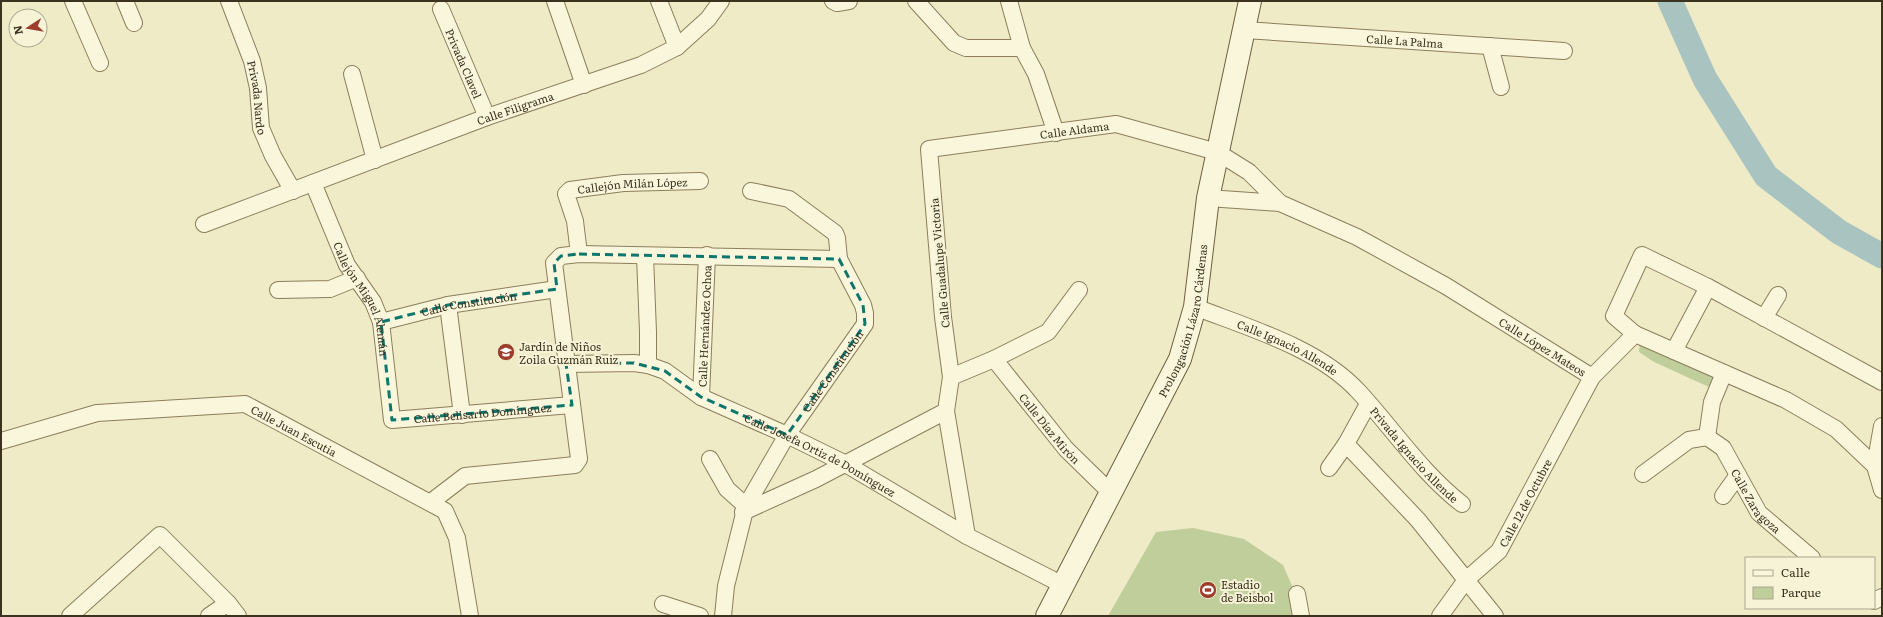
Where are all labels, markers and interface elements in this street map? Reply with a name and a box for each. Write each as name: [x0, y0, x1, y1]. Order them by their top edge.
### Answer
north arrow: [8, 8, 48, 48]
text: N: [8, 24, 26, 36]
street label: Privada Clavel: [442, 26, 486, 101]
street label: Calle La Palma: [1366, 30, 1444, 51]
street label: Privada Nardo: [244, 59, 271, 137]
street label: Calle Filigrama: [474, 87, 556, 128]
street label: Calle Aldama: [1039, 117, 1110, 142]
street label: Callejón Milán López: [576, 173, 688, 197]
street label: Calle Guadalupe Victoria: [925, 197, 953, 329]
street label: Callejón Miguel Alemán: [330, 239, 393, 357]
street label: Prolongación Lázaro Cárdenas: [1154, 244, 1210, 400]
street label: Calle Hernández Ochoa: [693, 265, 715, 387]
street label: Calle Constitución: [419, 287, 518, 320]
street label: Calle López Mateos: [1496, 313, 1589, 380]
street label: Calle Ignacio Allende: [1235, 315, 1342, 379]
street label: Calle Constitución: [798, 327, 866, 415]
place label: Jardín de Niños Zoila Guzmán Ruiz: [519, 338, 619, 367]
school or university icon: Jardín de Niños Zoila Guzmán Ruiz: [496, 342, 516, 362]
street label: Calle Díaz Mirón: [1016, 389, 1084, 467]
street label: Calle Belisario Domínguez: [413, 399, 552, 426]
street label: Calle Juan Escutia: [248, 401, 340, 460]
street label: Privada Ignacio Allende: [1367, 403, 1462, 506]
street label: Calle Josefa Ortiz de Domínguez: [742, 409, 899, 500]
street label: Calle 12 de Octubre: [1495, 456, 1555, 550]
street label: Calle Zaragoza: [1728, 465, 1784, 536]
legend: [1745, 557, 1875, 609]
text: Calle: [1781, 563, 1810, 581]
place label: Estadio de Beisbol: [1221, 576, 1274, 605]
sports icon: Estadio de Beisbol: [1198, 580, 1218, 600]
text: Parque: [1781, 583, 1821, 601]

